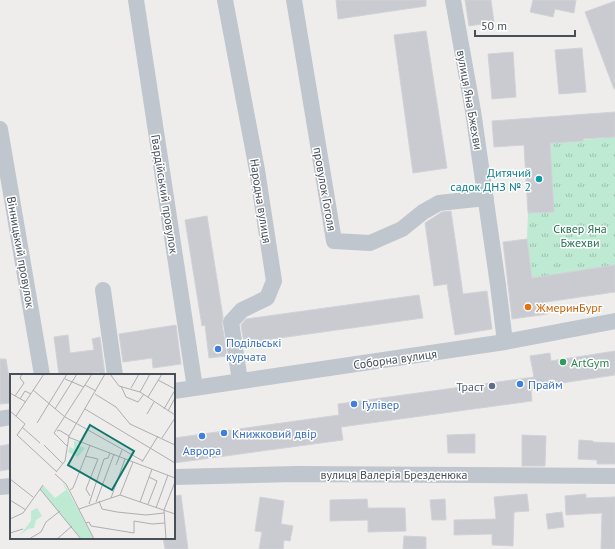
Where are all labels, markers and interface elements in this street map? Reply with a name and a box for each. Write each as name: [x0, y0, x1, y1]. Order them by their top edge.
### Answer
scale bar: [475, 12, 575, 38]
text: 50 m: [481, 18, 507, 33]
street label: вулиця Яна Бжехви: [454, 49, 486, 151]
street label: Гвардійський провулок: [148, 133, 182, 255]
street label: провулок Гоголя: [310, 146, 340, 232]
street label: Народна вулиця: [247, 158, 275, 244]
place label: Дитячий садок ДНЗ № 2: [450, 165, 531, 194]
marker: Дитячий садок ДНЗ № 2: [534, 174, 544, 184]
street label: Вінницький провулок: [4, 195, 38, 309]
park label: Сквер Яна Бжехви: [553, 221, 607, 250]
place label: ЖмеринБург: [535, 300, 603, 315]
marker: ЖмеринБург: [523, 302, 533, 312]
place label: Подільські курчата: [226, 335, 281, 364]
marker: Подільські курчата: [213, 344, 223, 354]
street label: Соборна вулиця: [352, 346, 438, 372]
place label: ArtGym: [571, 355, 609, 370]
marker: ArtGym: [558, 357, 568, 367]
inset map: [10, 374, 175, 539]
place label: Прайм: [528, 377, 563, 392]
place label: Траст: [456, 379, 484, 394]
marker: Прайм: [515, 379, 525, 389]
marker: Траст: [487, 381, 497, 391]
place label: Гулівер: [362, 397, 399, 412]
marker: Гулівер: [349, 399, 359, 409]
place label: Книжковий двір: [232, 426, 317, 441]
marker: Книжковий двір: [219, 428, 229, 438]
marker: Аврора: [197, 431, 207, 441]
place label: Аврора: [183, 443, 221, 458]
street label: вулиця Валерія Брезденюка: [320, 467, 468, 482]

